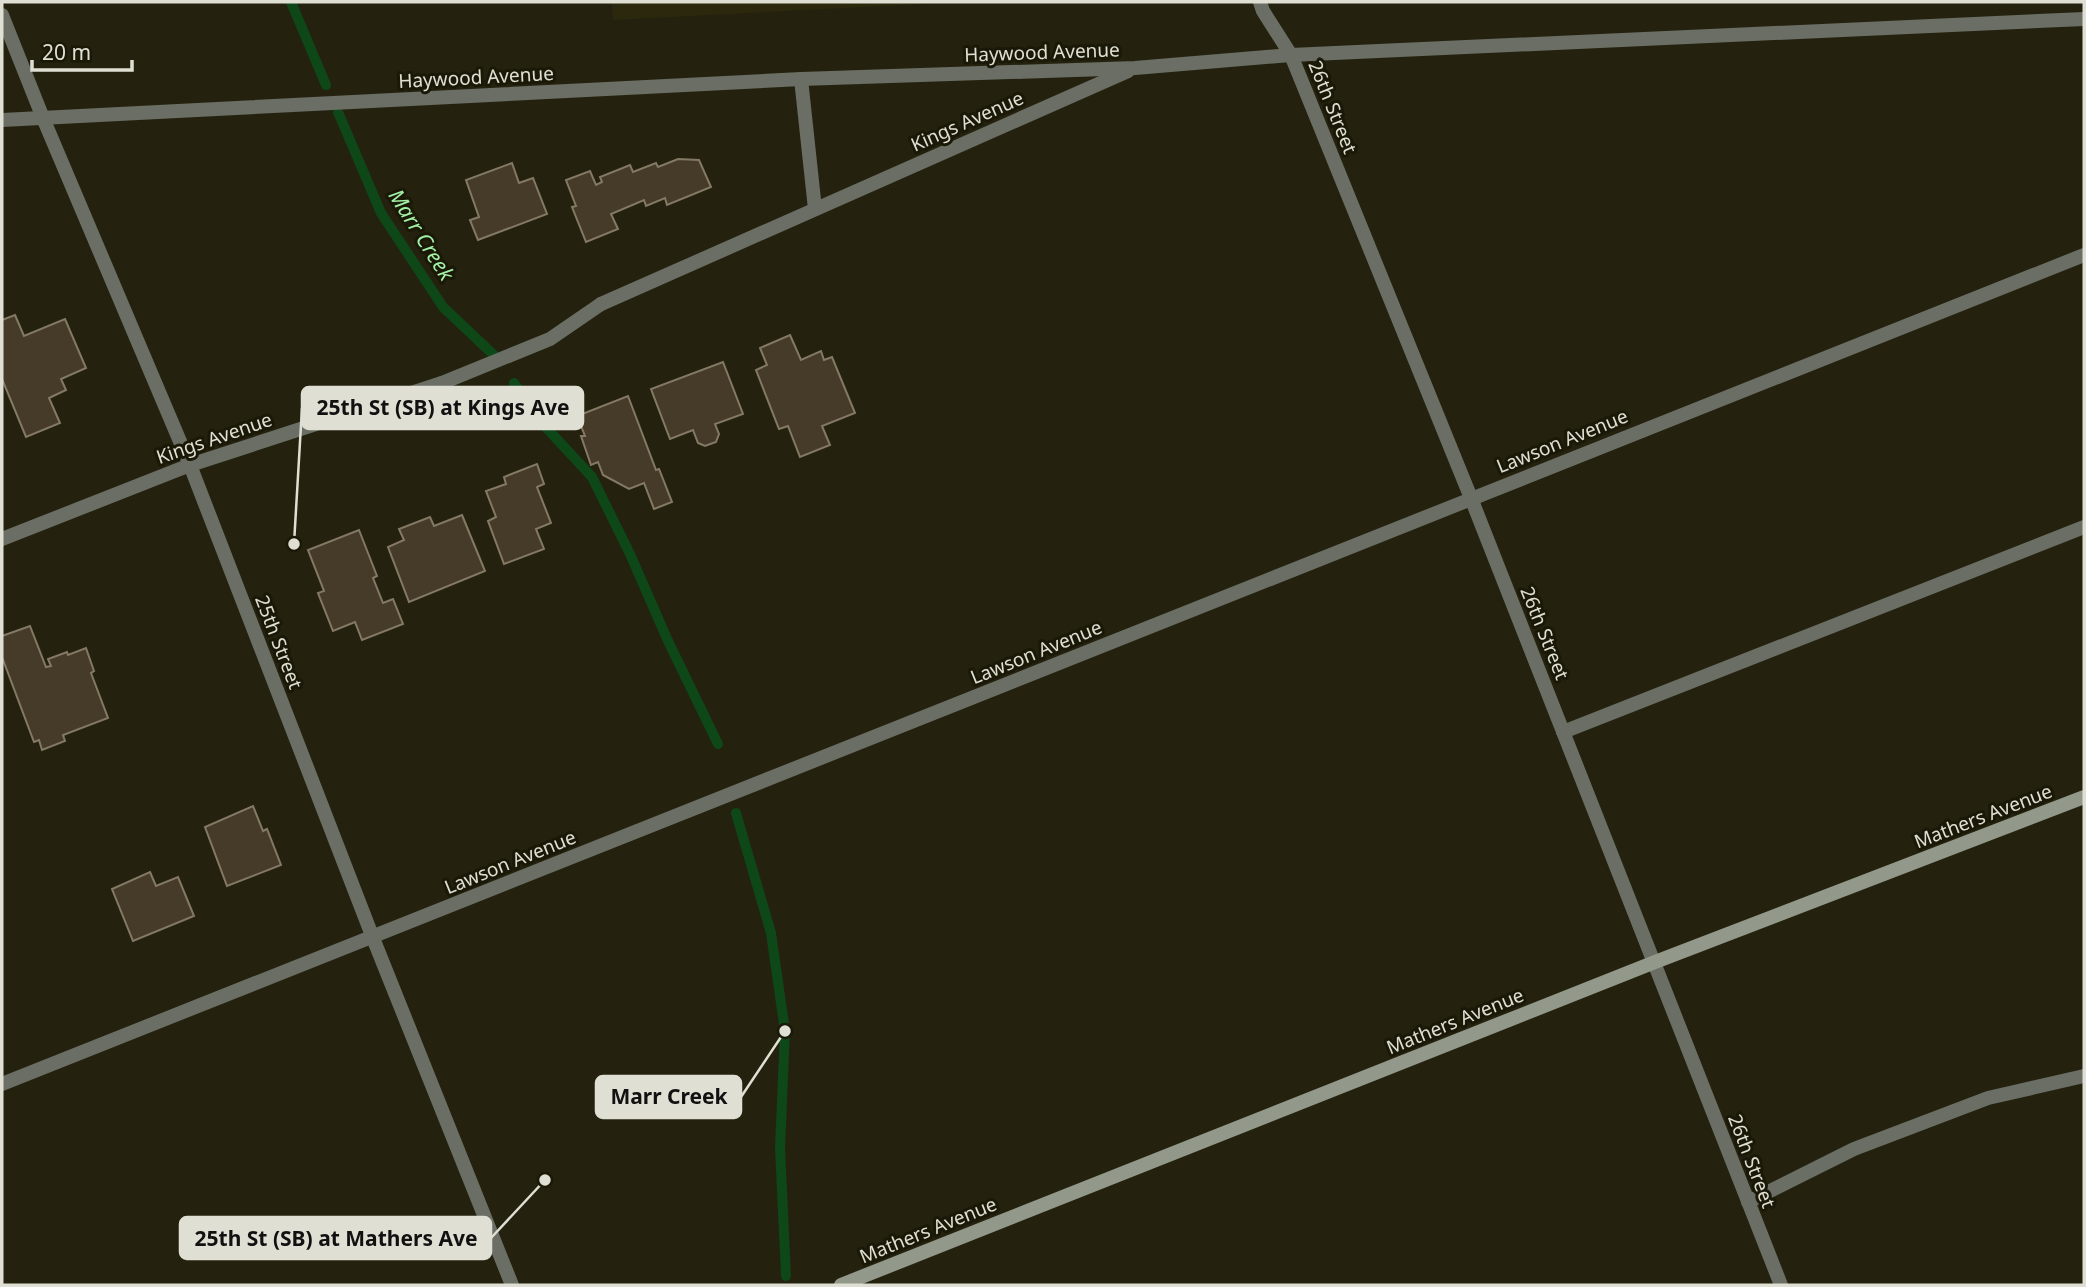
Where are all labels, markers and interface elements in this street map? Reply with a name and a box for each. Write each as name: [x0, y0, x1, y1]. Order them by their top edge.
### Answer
scale bar: [32, 28, 131, 72]
street label: Haywood Avenue: [964, 36, 1120, 68]
text: 20 m: [42, 38, 91, 66]
street label: 26th Street: [1303, 57, 1364, 158]
street label: Haywood Avenue: [398, 60, 554, 94]
street label: Kings Avenue: [907, 85, 1027, 157]
water label: Marr Creek: [383, 183, 462, 287]
callout: 25th St (SB) at Kings Ave: [302, 387, 583, 429]
text: 25th St (SB) at Kings Ave: [317, 393, 570, 421]
street label: Lawson Avenue: [1492, 403, 1632, 479]
street label: Kings Avenue: [153, 406, 275, 470]
street label: 26th Street: [1515, 583, 1576, 684]
street label: 25th Street: [249, 591, 309, 693]
street label: Lawson Avenue: [966, 614, 1106, 690]
street label: Mathers Avenue: [1910, 778, 2056, 854]
street label: Lawson Avenue: [440, 824, 580, 900]
street label: Mathers Avenue: [1383, 982, 1527, 1060]
callout: Marr Creek: [596, 1076, 741, 1118]
text: Marr Creek: [610, 1082, 729, 1110]
street label: 26th Street: [1722, 1110, 1782, 1212]
street label: Mathers Avenue: [856, 1191, 1000, 1269]
callout: 25th St (SB) at Mathers Ave: [180, 1217, 491, 1259]
text: 25th St (SB) at Mathers Ave: [195, 1224, 477, 1252]

